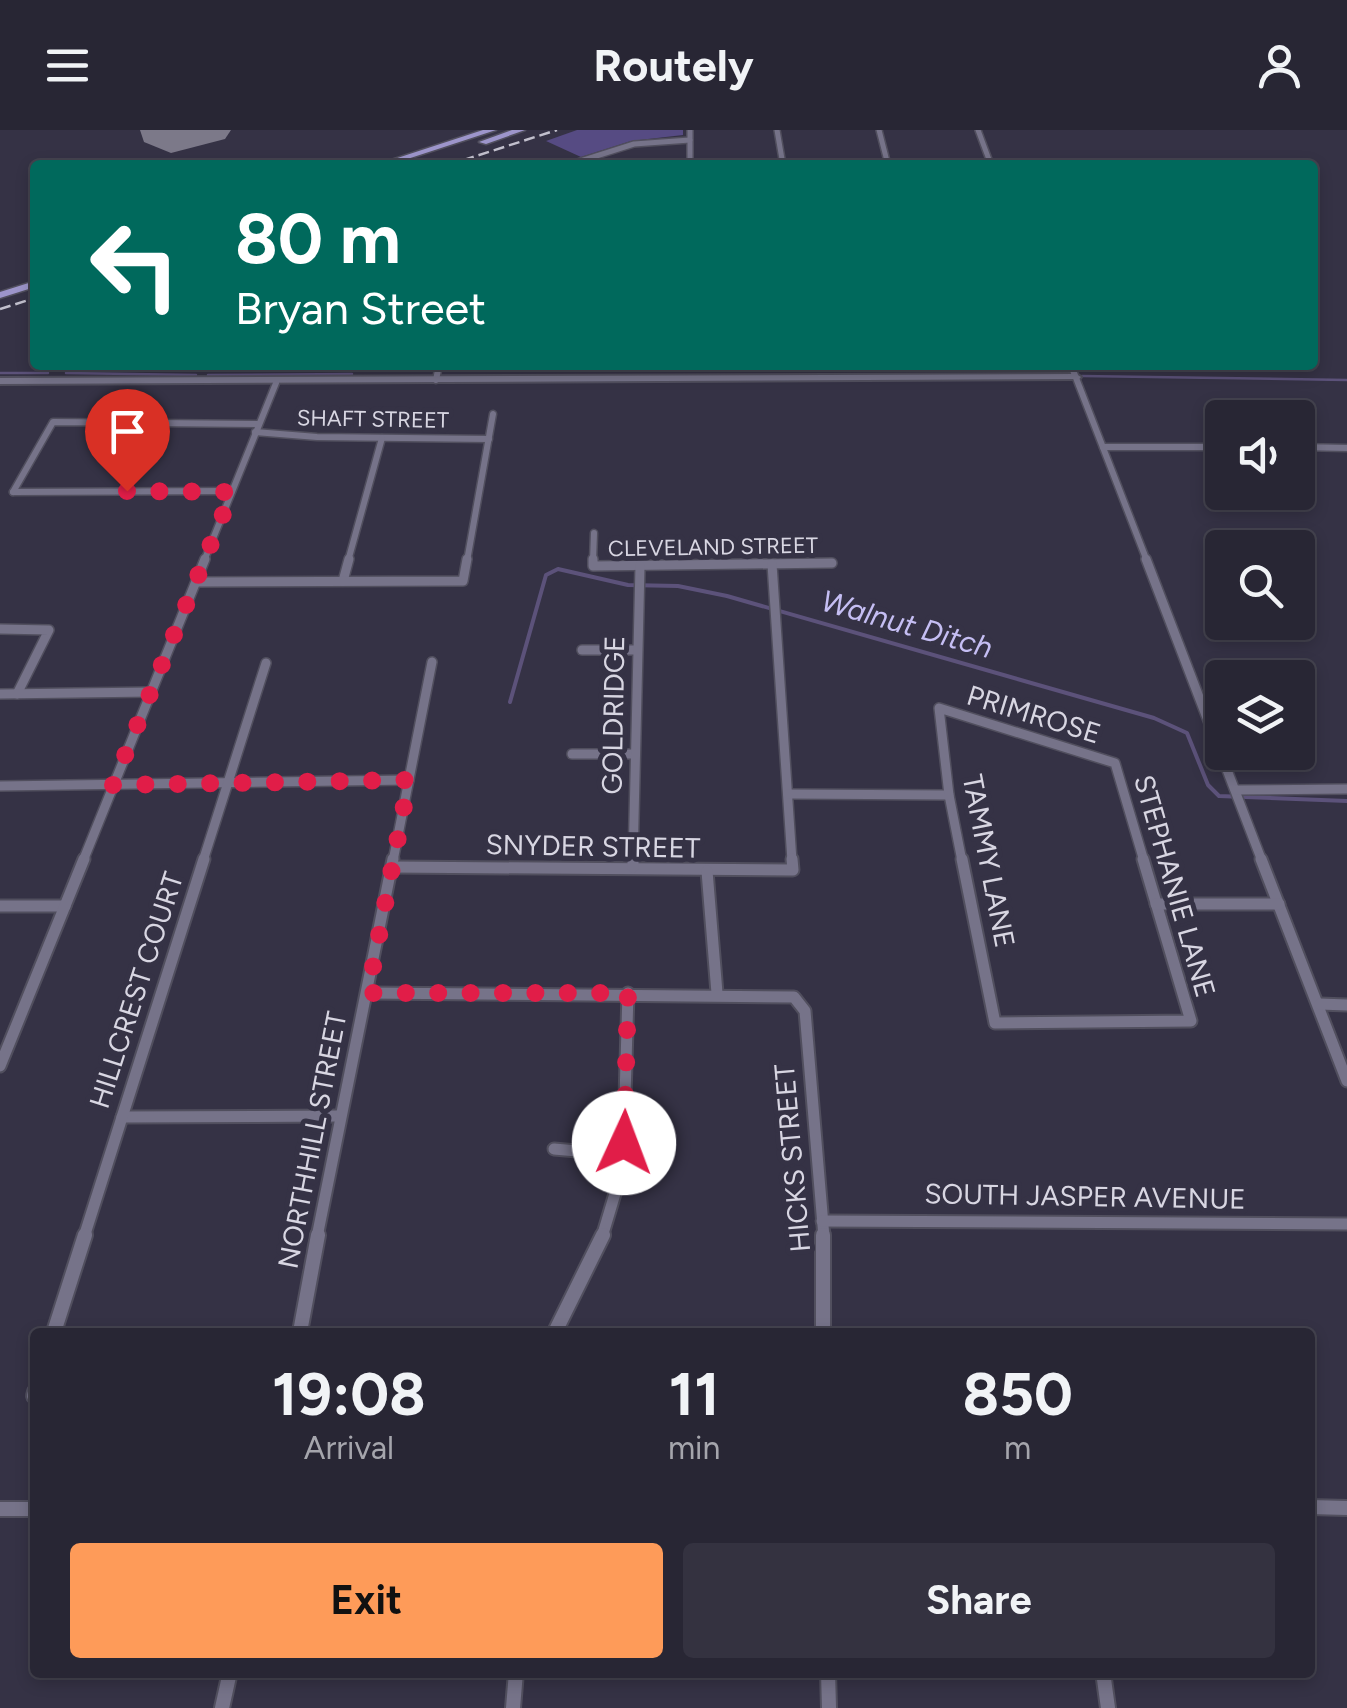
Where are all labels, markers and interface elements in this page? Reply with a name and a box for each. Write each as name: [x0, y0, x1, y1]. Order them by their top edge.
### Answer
icon: menu: [40, 38, 95, 93]
text: Routely: [593, 38, 754, 92]
icon: person: [1252, 38, 1307, 93]
text: 80 m: [235, 196, 401, 281]
icon: left: [70, 200, 200, 330]
text: Bryan Street: [235, 281, 486, 335]
pin: [85, 389, 170, 492]
map controls: [1205, 400, 1315, 770]
button: sound: [1205, 400, 1315, 510]
icon: arrive: [100, 404, 155, 459]
street label: SHAFT STREET: [297, 404, 449, 434]
button: search: [1205, 530, 1315, 640]
street label: CLEVELAND STREET: [608, 532, 818, 562]
water label: Walnut Ditch: [817, 582, 997, 666]
street label: GOLDRIDGE: [595, 635, 631, 795]
button: layers: [1205, 660, 1315, 770]
street label: PRIMROSE: [963, 678, 1105, 750]
street label: STEPHANIE LANE: [1127, 771, 1223, 1001]
street label: TAMMY LANE: [956, 772, 1022, 950]
street label: SNYDER STREET: [485, 827, 701, 865]
street label: HILLCREST COURT: [82, 867, 190, 1112]
street label: NORTHHILL STREET: [270, 1008, 354, 1271]
street label: HICKS STREET: [767, 1062, 817, 1254]
position arrow: [572, 1091, 676, 1195]
street label: SOUTH JASPER AVENUE: [924, 1176, 1246, 1216]
text: 19:08: [272, 1358, 426, 1430]
text: 11: [669, 1358, 719, 1430]
text: 850: [962, 1358, 1073, 1430]
text: Arrival: [304, 1429, 394, 1467]
text: min: [668, 1429, 720, 1467]
text: m: [1004, 1429, 1031, 1467]
button: Exit: [70, 1543, 663, 1658]
button: Share: [683, 1543, 1275, 1658]

